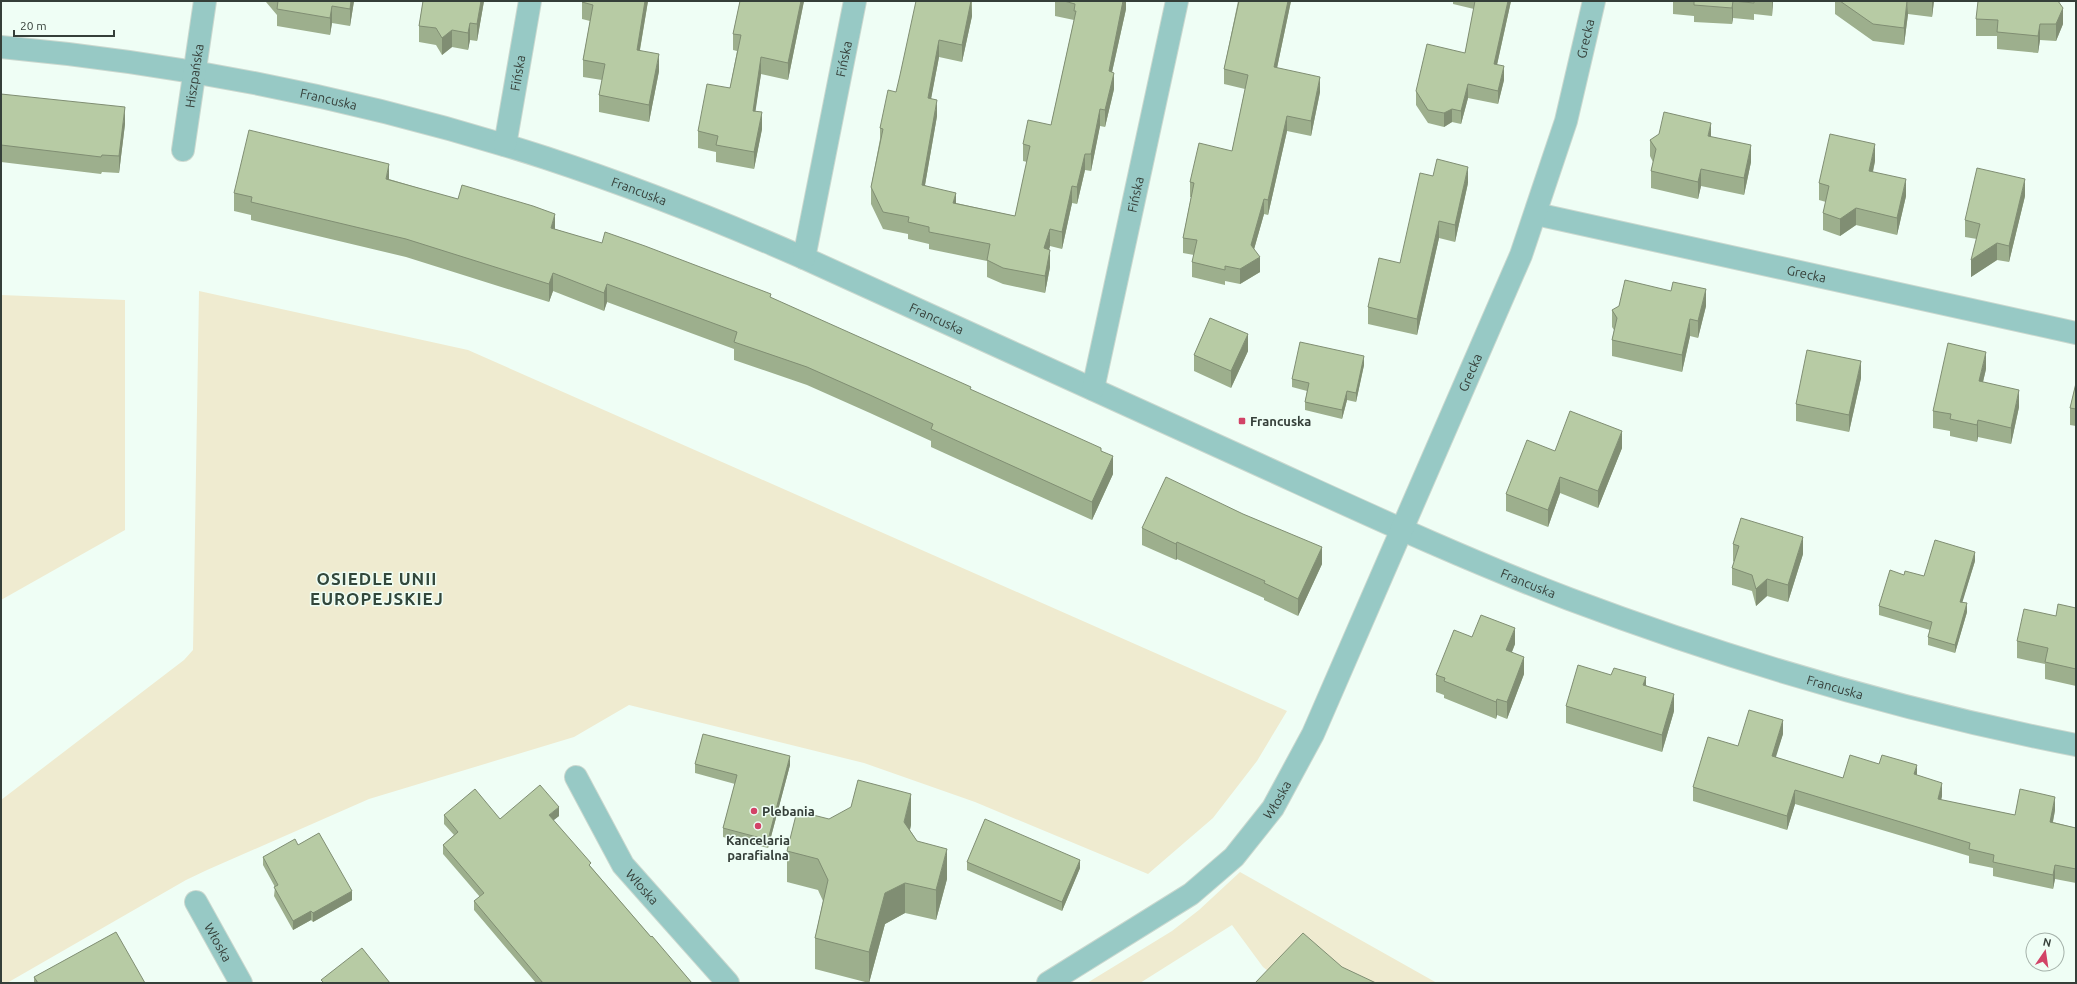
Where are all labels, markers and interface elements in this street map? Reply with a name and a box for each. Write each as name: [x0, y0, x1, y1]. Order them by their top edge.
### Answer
scale bar: [14, 12, 114, 38]
street label: Grecka: [1574, 18, 1597, 60]
text: 20 m: [20, 19, 47, 32]
street label: Fińska: [833, 40, 854, 78]
street label: Hiszpańska: [182, 43, 206, 109]
street label: Fińska: [507, 54, 527, 92]
street label: Francuska: [299, 86, 359, 112]
street label: Francuska: [609, 174, 669, 208]
street label: Fińska: [1124, 175, 1146, 214]
street label: Grecka: [1785, 262, 1828, 285]
street label: Francuska: [908, 300, 966, 337]
street label: Grecka: [1456, 351, 1484, 394]
place label: Francuska: [1250, 414, 1311, 428]
marker: Francuska: [1237, 416, 1247, 426]
street label: Francuska: [1499, 566, 1558, 600]
district label: OSIEDLE UNII EUROPEJSKIEJ: [310, 569, 444, 608]
street label: Francuska: [1805, 672, 1865, 702]
street label: Włoska: [1260, 778, 1294, 822]
place label: Plebania: [762, 804, 815, 818]
marker: Plebania: [749, 806, 759, 816]
marker: Kancelaria parafialna: [753, 821, 763, 831]
place label: Kancelaria parafialna: [726, 833, 790, 862]
street label: Włoska: [623, 866, 662, 907]
street label: Włoska: [202, 920, 235, 964]
north arrow: [2025, 932, 2065, 972]
text: N: [2042, 935, 2053, 949]

